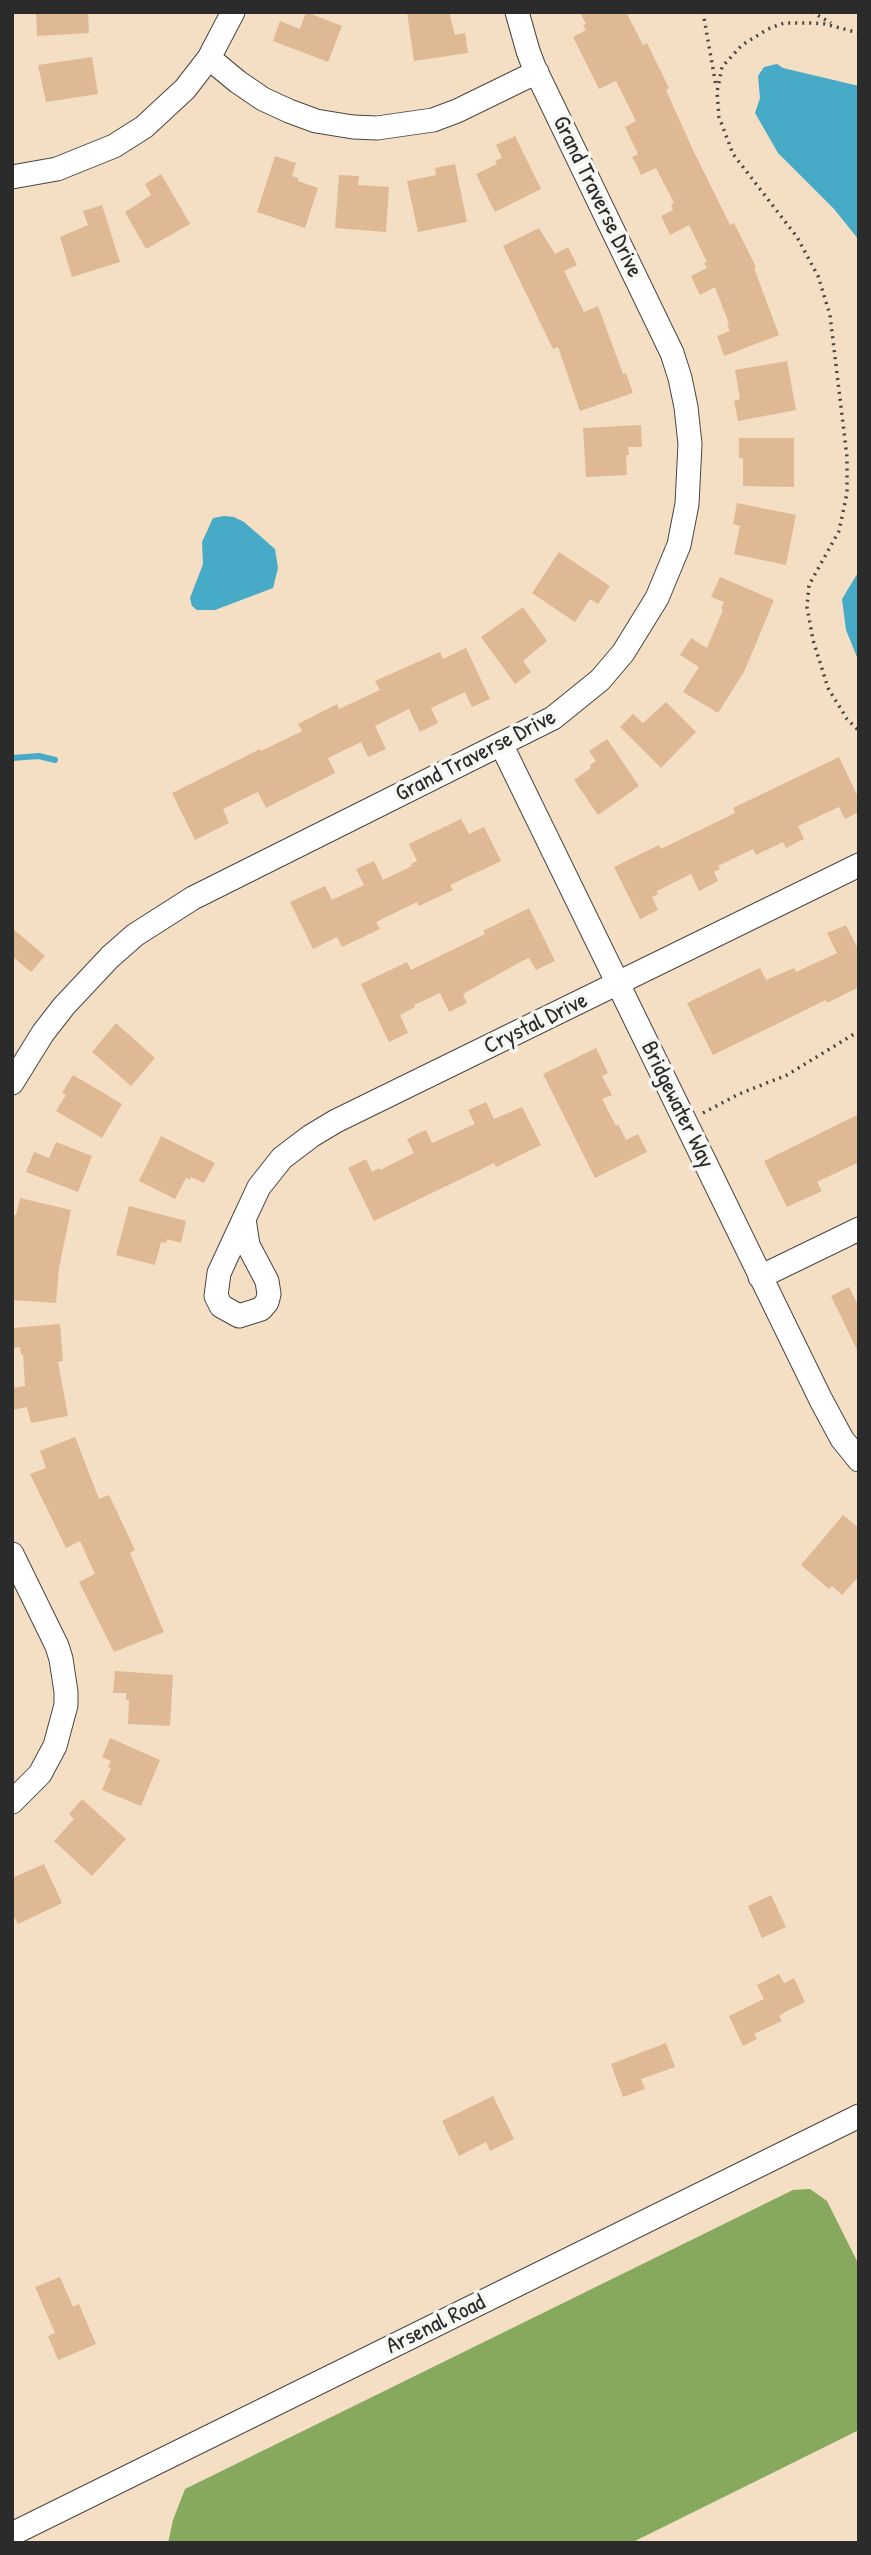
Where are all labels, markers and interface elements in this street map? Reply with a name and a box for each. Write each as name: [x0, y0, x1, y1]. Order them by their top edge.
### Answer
street label: Grand Traverse Drive: [546, 112, 648, 282]
street label: Grand Traverse Drive: [391, 704, 561, 808]
street label: Crystal Drive: [480, 987, 592, 1061]
street label: Bridgewater Way: [634, 1037, 720, 1173]
street label: Arsenal Road: [382, 2289, 490, 2361]

